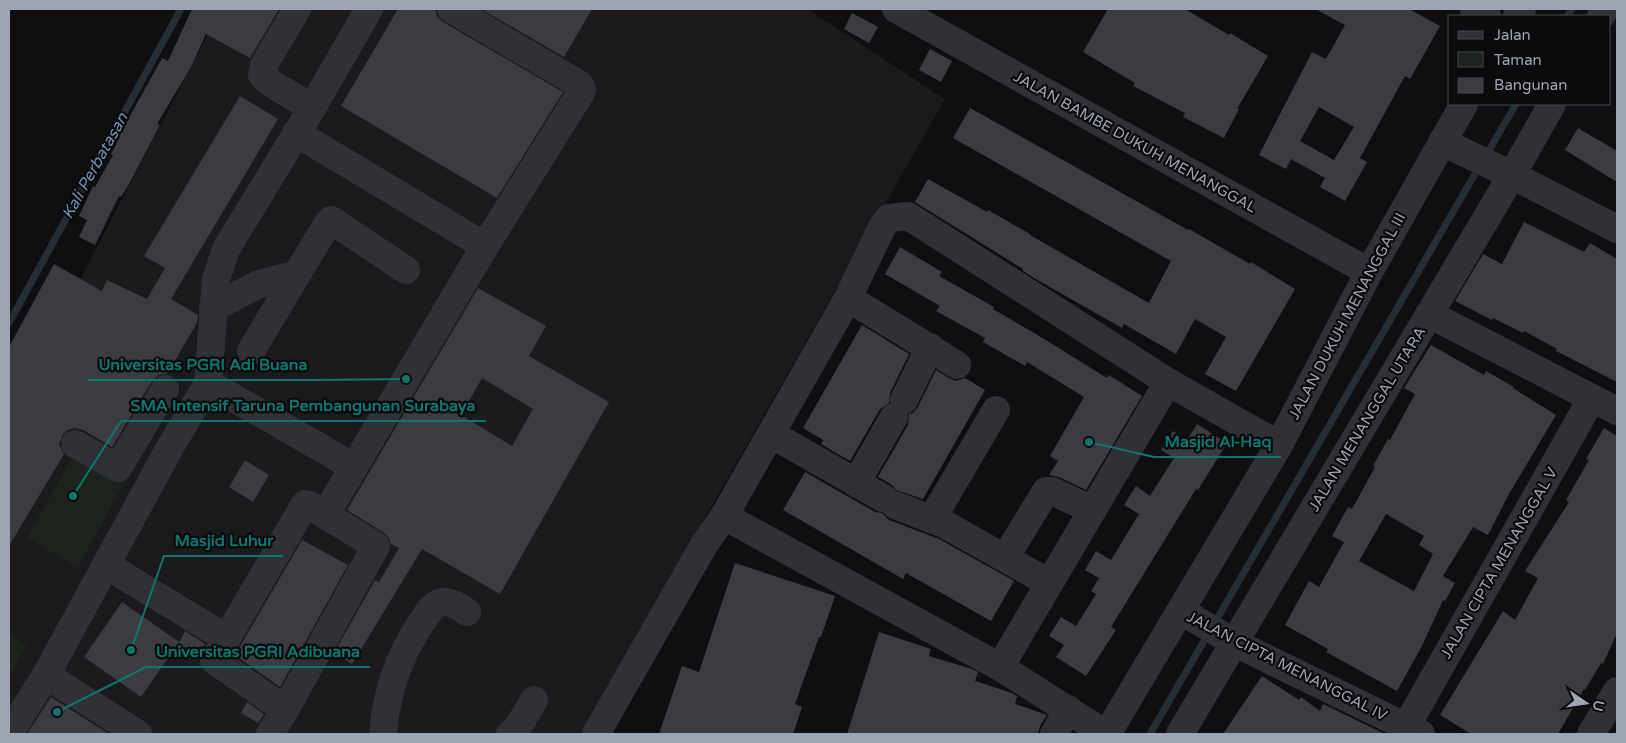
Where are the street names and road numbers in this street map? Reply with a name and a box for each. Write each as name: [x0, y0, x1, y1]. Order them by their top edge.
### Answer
street label: JALAN BAMBE DUKUH MENANGGAL: [1010, 68, 1260, 217]
street label: JALAN DUKUH MENANGGAL III: [1285, 210, 1409, 422]
street label: JALAN MENANGGAL UTARA: [1305, 323, 1429, 515]
street label: JALAN CIPTA MENANGGAL V: [1437, 464, 1562, 662]
street label: JALAN CIPTA MENANGGAL IV: [1184, 608, 1391, 725]

